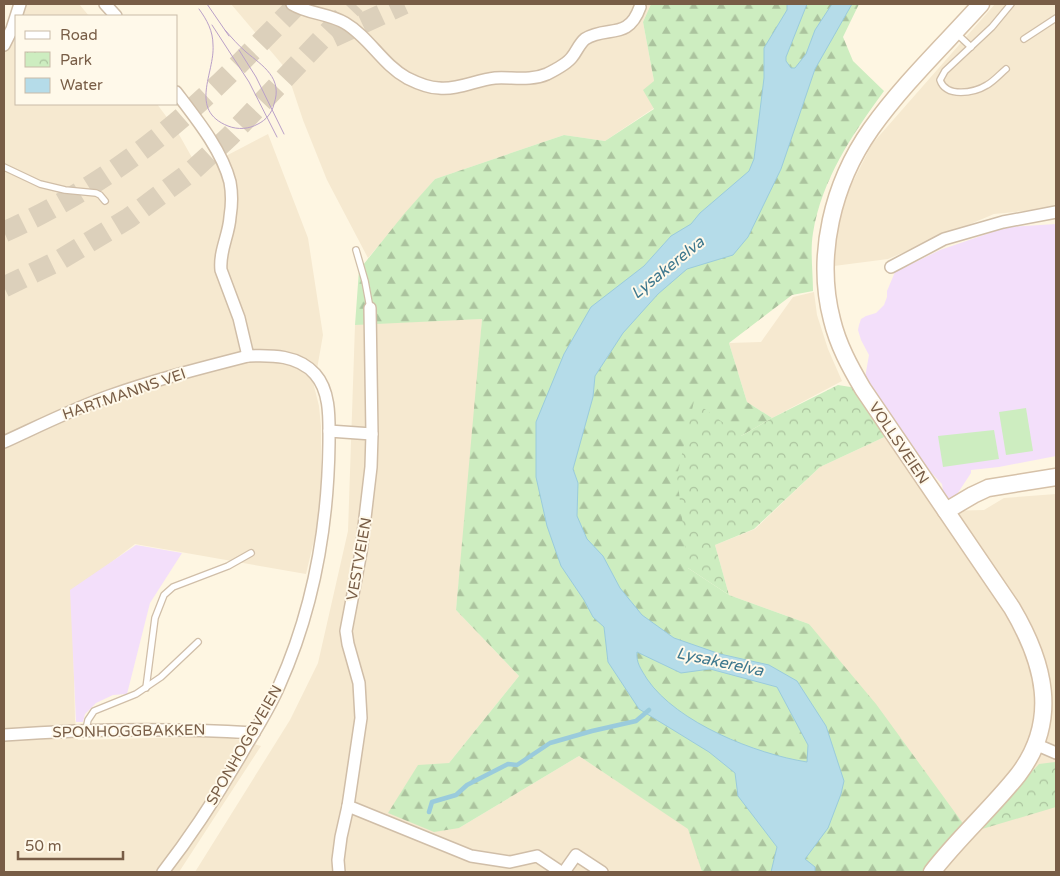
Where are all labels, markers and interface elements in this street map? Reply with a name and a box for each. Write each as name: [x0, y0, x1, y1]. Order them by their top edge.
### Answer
legend: [15, 15, 178, 105]
text: Road: [60, 26, 98, 44]
text: Park: [60, 51, 92, 69]
text: Water: [60, 76, 103, 94]
water label: Lysakerelva: [627, 232, 709, 303]
street label: HARTMANNS VEI: [60, 364, 188, 424]
street label: VOLLSVEIEN: [865, 399, 933, 487]
street label: VESTVEIEN: [343, 516, 375, 602]
water label: Lysakerelva: [674, 643, 766, 681]
street label: SPONHOGGVEIEN: [202, 682, 286, 808]
street label: SPONHOGGBAKKEN: [52, 721, 206, 741]
scale bar: [18, 828, 122, 860]
text: 50 m: [25, 837, 62, 855]

